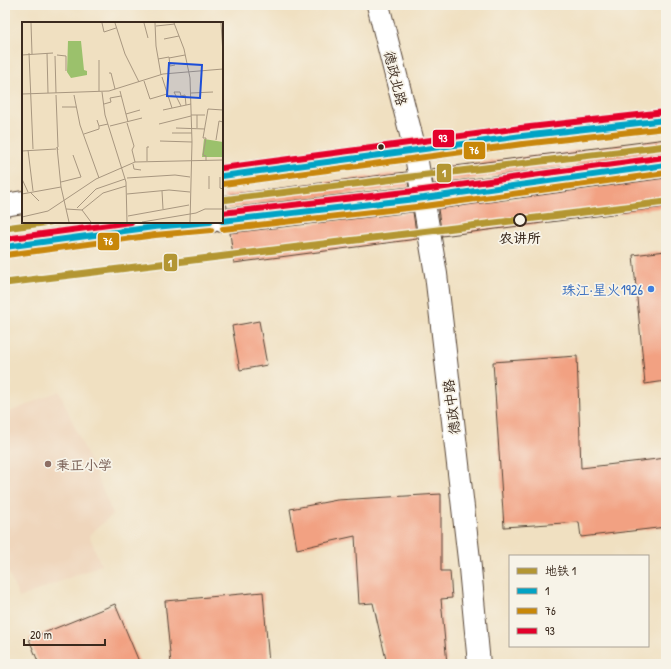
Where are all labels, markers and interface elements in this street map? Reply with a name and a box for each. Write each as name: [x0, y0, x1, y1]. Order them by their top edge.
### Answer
inset map: [22, 22, 223, 223]
street label: 德政北路: [380, 49, 412, 107]
line badge: 93: [432, 129, 455, 148]
text: 93: [439, 131, 448, 145]
line badge: 76: [463, 141, 486, 160]
unlabelled marker: [376, 142, 386, 152]
text: 76: [468, 143, 480, 157]
line badge: 1: [436, 163, 452, 183]
text: 1: [442, 166, 446, 180]
marker: 农讲所: [513, 213, 527, 227]
place label: 农讲所: [499, 228, 541, 247]
line badge: 76: [97, 232, 120, 251]
text: 76: [102, 234, 114, 248]
line badge: 1: [163, 253, 178, 272]
text: 1: [168, 256, 172, 270]
place label: 珠江·星火1926: [562, 280, 643, 299]
marker: 珠江·星火1926: [646, 284, 656, 294]
street label: 德政中路: [438, 378, 464, 436]
place label: 秉正小学: [56, 455, 112, 474]
marker: 秉正小学: [43, 459, 53, 469]
legend: [509, 555, 649, 647]
text: 地铁 1: [545, 562, 576, 579]
text: 1: [545, 582, 549, 599]
text: 76: [545, 602, 556, 619]
scale bar: [24, 621, 105, 647]
text: 93: [545, 622, 555, 639]
text: 20 m: [30, 626, 52, 643]

